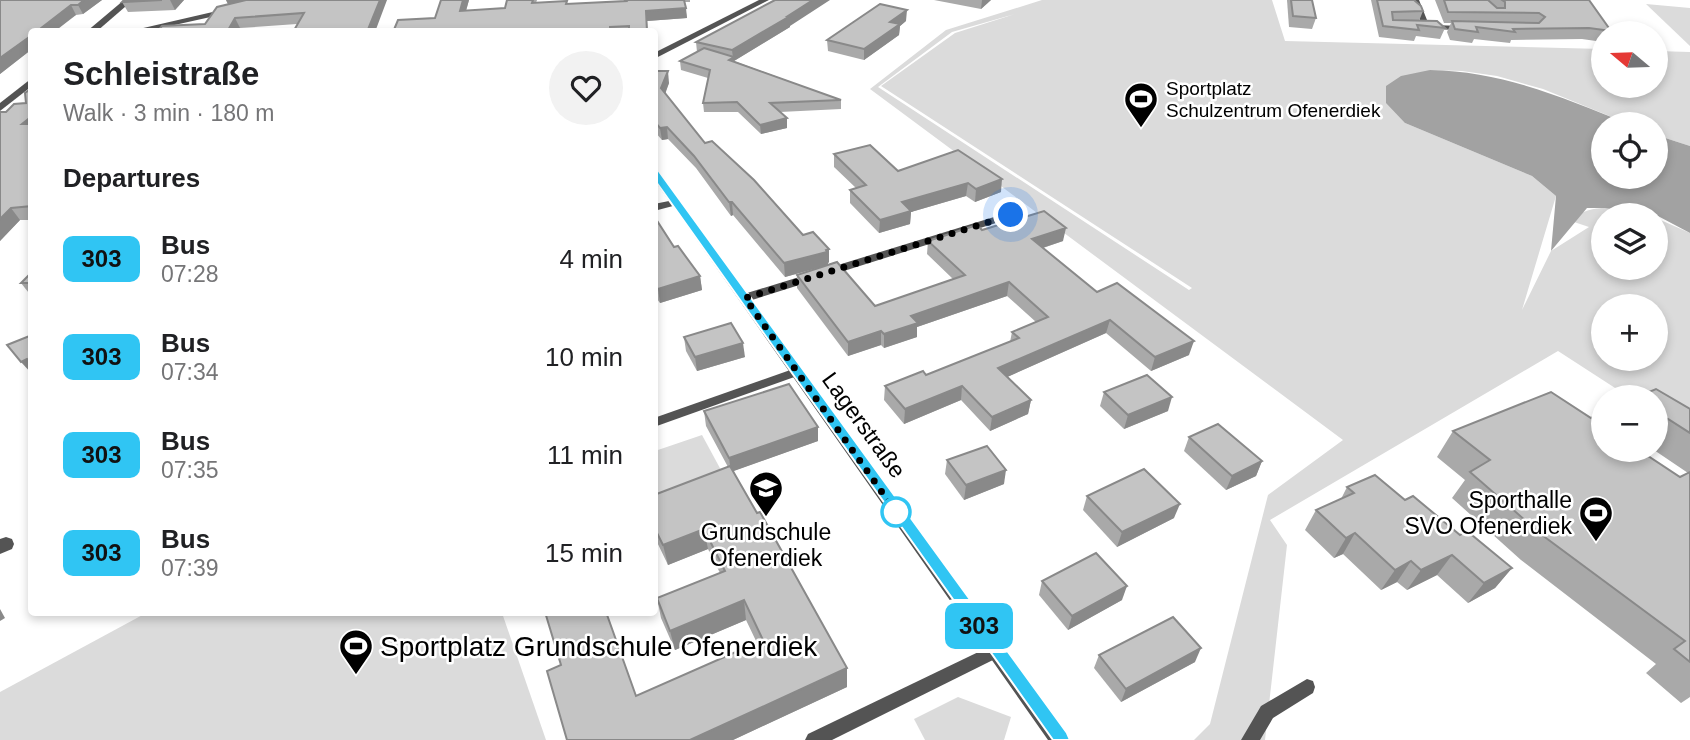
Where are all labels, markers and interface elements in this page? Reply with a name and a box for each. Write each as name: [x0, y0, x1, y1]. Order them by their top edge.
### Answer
north arrow: [1591, 21, 1668, 98]
map controls: [1591, 21, 1668, 462]
button: heart: [549, 51, 623, 125]
text: Schleistraße: [63, 55, 259, 92]
place label: Sportplatz Schulzentrum Ofenerdiek: [1166, 78, 1381, 121]
sports icon: Sportplatz Schulzentrum Ofenerdiek: [1122, 80, 1160, 129]
text: Walk · 3 min · 180 m: [63, 100, 274, 126]
button: locate: [1591, 112, 1668, 189]
text: Departures: [63, 163, 200, 193]
your location: [993, 197, 1028, 232]
button: layers: [1591, 203, 1668, 280]
text: Bus: [161, 230, 210, 260]
text: 4 min: [559, 244, 623, 274]
text: 303: [81, 245, 122, 272]
text: 07:28: [161, 261, 219, 287]
button: +: [1591, 294, 1668, 371]
text: Bus: [161, 328, 210, 358]
text: 10 min: [545, 342, 623, 372]
text: 303: [81, 343, 122, 370]
text: 07:34: [161, 359, 219, 385]
street label: Lagerstraße: [817, 367, 911, 483]
button: −: [1591, 385, 1668, 462]
text: Bus: [161, 426, 210, 456]
text: 11 min: [547, 440, 623, 470]
text: 303: [81, 441, 122, 468]
text: 07:35: [161, 457, 219, 483]
school or university icon: Grundschule Ofenerdiek: [747, 469, 785, 518]
place label: Sporthalle SVO Ofenerdiek: [1405, 487, 1573, 539]
sports icon: Sporthalle SVO Ofenerdiek: [1577, 494, 1615, 543]
unlabelled marker: [881, 497, 911, 527]
place label: Grundschule Ofenerdiek: [701, 519, 831, 571]
text: Bus: [161, 524, 210, 554]
text: 15 min: [545, 538, 623, 568]
text: 303: [81, 539, 122, 566]
text: 07:39: [161, 555, 219, 581]
line badge: 303: [939, 603, 1019, 649]
text: 303: [959, 612, 999, 639]
sports icon: Sportplatz Grundschule Ofenerdiek: [337, 627, 375, 676]
place label: Sportplatz Grundschule Ofenerdiek: [380, 631, 818, 662]

